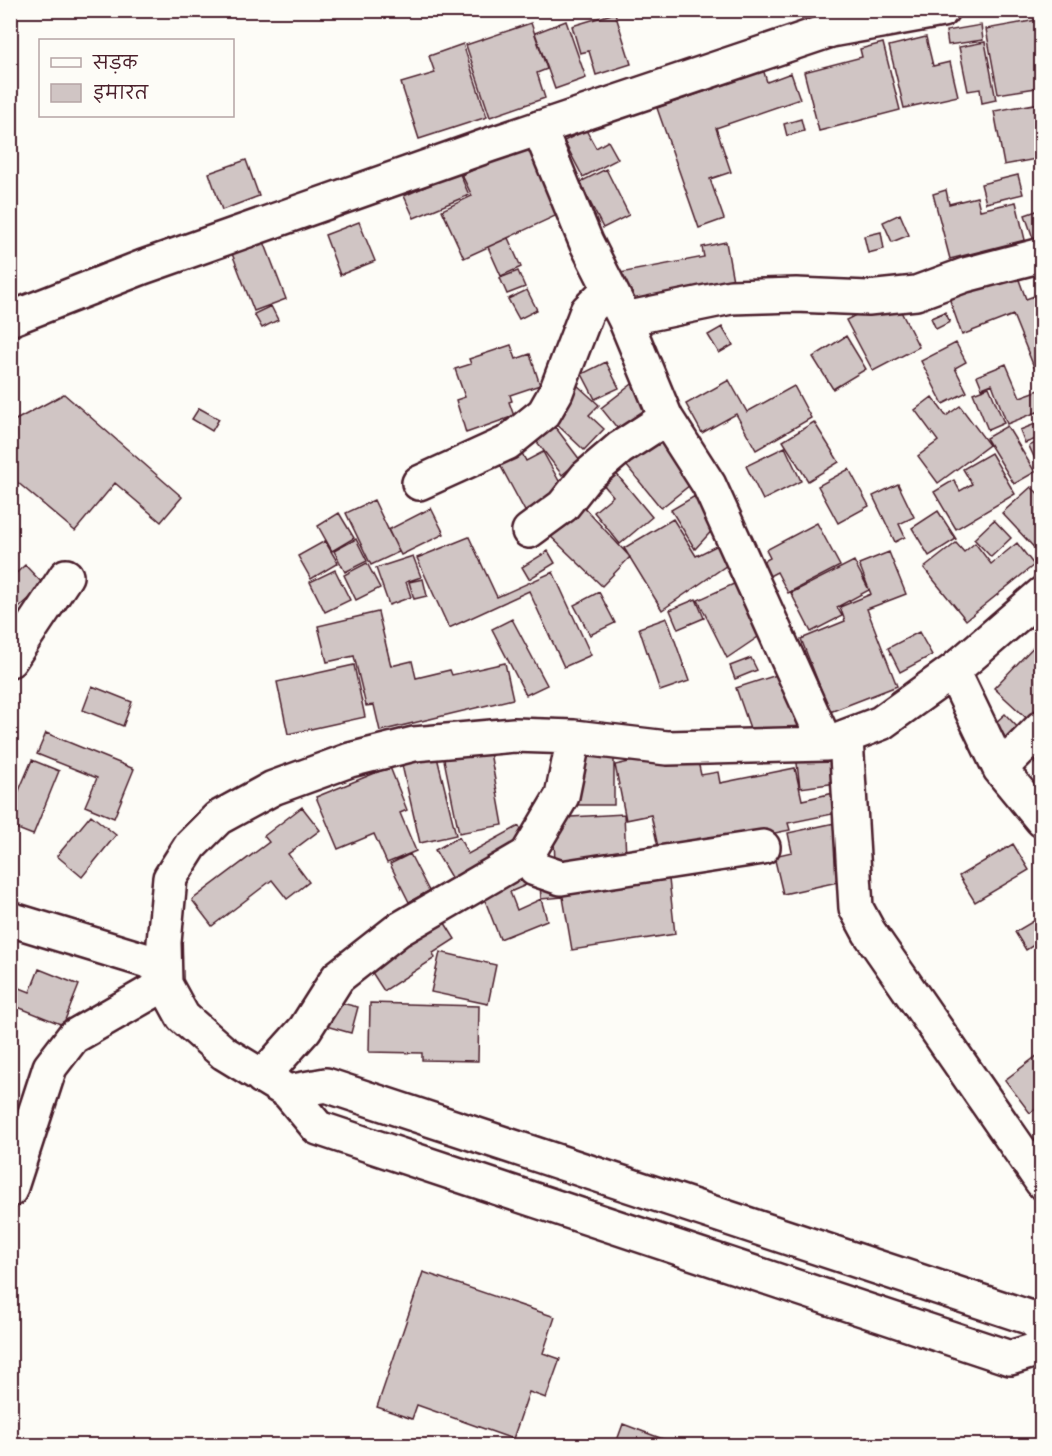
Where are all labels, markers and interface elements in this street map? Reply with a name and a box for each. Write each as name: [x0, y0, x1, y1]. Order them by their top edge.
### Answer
legend: [39, 39, 234, 117]
text: सड़क: [92, 50, 138, 75]
text: इमारत: [93, 80, 149, 105]

